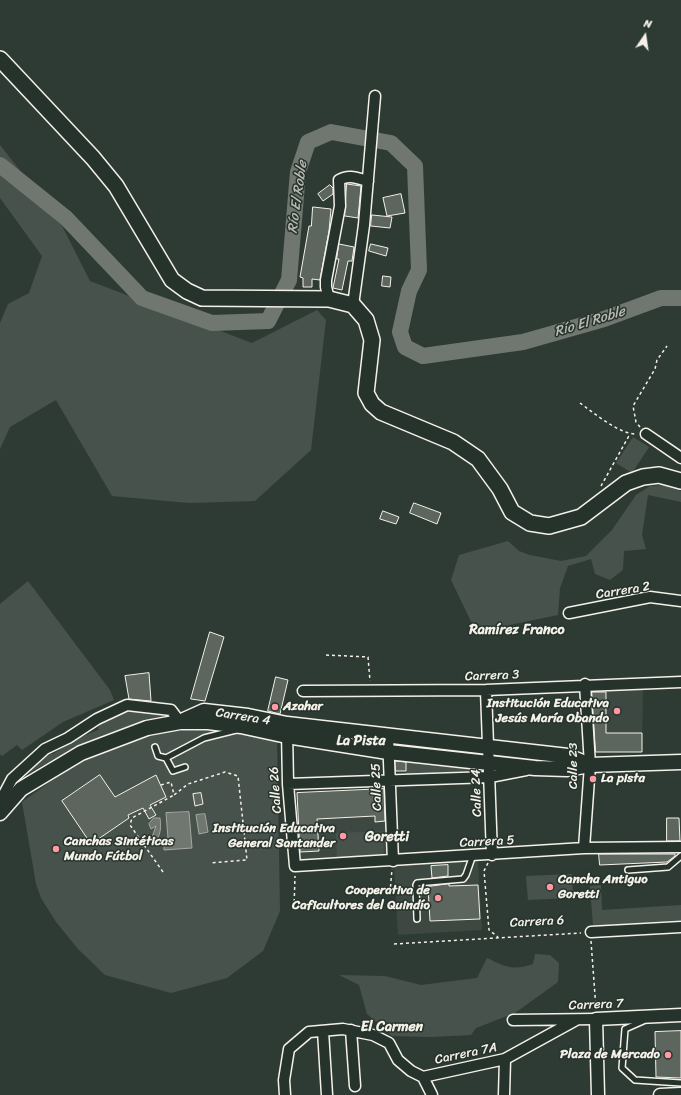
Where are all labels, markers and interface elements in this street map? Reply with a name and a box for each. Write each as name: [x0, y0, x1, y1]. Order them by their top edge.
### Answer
text: N: [642, 14, 654, 34]
north arrow: [625, 16, 665, 56]
water label: Río El Roble: [285, 160, 311, 234]
water label: Río El Roble: [553, 303, 627, 341]
street label: Carrera 2: [595, 579, 651, 603]
district label: Ramírez Franco: [469, 622, 565, 638]
street label: Carrera 3: [465, 667, 519, 685]
place label: Institución Educativa Jesús María Obando: [487, 696, 609, 727]
place label: Azahar: [283, 699, 323, 715]
marker: Azahar: [270, 702, 280, 712]
street label: Carrera 4: [214, 705, 272, 729]
marker: Institución Educativa Jesús María Obando: [612, 706, 622, 716]
district label: La Pista: [336, 733, 386, 749]
street label: Calle 23: [566, 743, 582, 789]
street label: Calle 25: [368, 763, 386, 811]
street label: Calle 26: [267, 766, 285, 814]
street label: Calle 24: [468, 769, 486, 817]
place label: La pista: [601, 771, 645, 787]
marker: La pista: [588, 774, 598, 784]
place label: Institución Educativa General Santander: [213, 821, 335, 852]
district label: Goretti: [365, 829, 409, 845]
marker: Institución Educativa General Santander: [338, 831, 348, 841]
street label: Carrera 5: [459, 833, 515, 851]
place label: Canchas Sintéticas Mundo Fútbol: [64, 834, 174, 865]
marker: Canchas Sintéticas Mundo Fútbol: [51, 844, 61, 854]
place label: Cancha Antiguo Goretti: [558, 872, 648, 903]
marker: Cancha Antiguo Goretti: [545, 882, 555, 892]
place label: Cooperativa de Caficultores del Quindío: [292, 883, 430, 914]
marker: Cooperativa de Caficultores del Quindío: [433, 893, 443, 903]
street label: Carrera 6: [509, 913, 565, 931]
street label: Carrera 7: [568, 996, 624, 1014]
district label: El Carmen: [361, 1019, 423, 1035]
street label: Carrera 7A: [433, 1040, 499, 1068]
place label: Plaza de Mercado: [560, 1047, 660, 1063]
marker: Plaza de Mercado: [663, 1050, 673, 1060]

